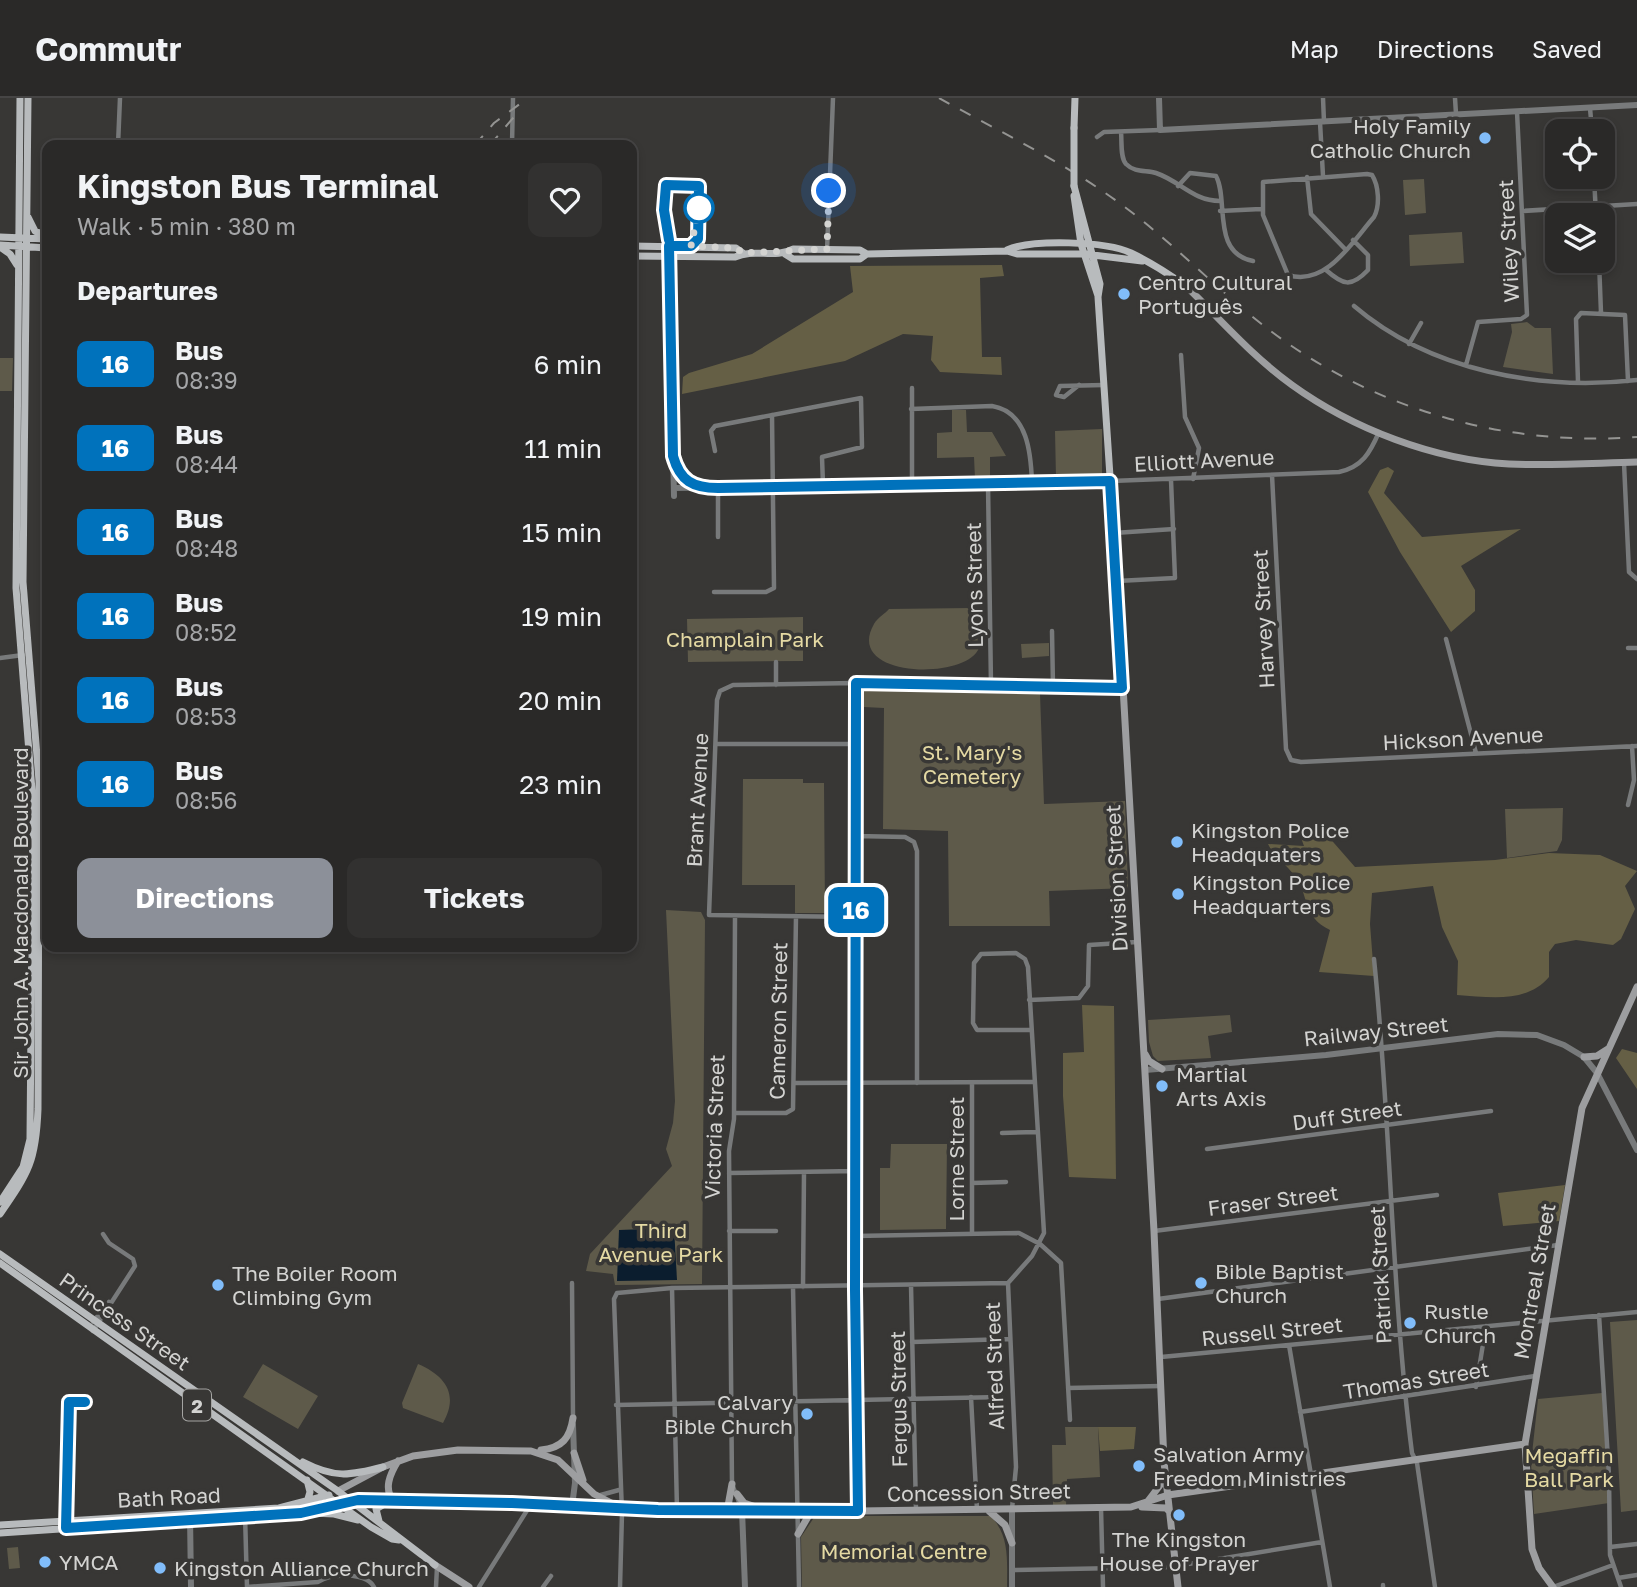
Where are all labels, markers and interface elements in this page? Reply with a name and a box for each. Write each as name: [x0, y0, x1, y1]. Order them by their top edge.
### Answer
text: Commutr: [35, 29, 182, 68]
text: Map: [1290, 34, 1339, 63]
text: Directions: [1377, 34, 1494, 63]
text: Saved: [1532, 34, 1602, 63]
place label: Holy Family Catholic Church: [1310, 113, 1471, 163]
map controls: [1545, 119, 1615, 273]
button: locate: [1545, 119, 1615, 189]
marker: Holy Family Catholic Church: [1477, 130, 1493, 146]
button: heart: [528, 163, 602, 237]
text: Kingston Bus Terminal: [77, 166, 439, 205]
your location: [811, 173, 846, 208]
street label: Wiley Street: [1492, 179, 1524, 303]
unlabelled marker: [684, 193, 714, 223]
button: layers: [1545, 203, 1615, 273]
text: Walk · 5 min · 380 m: [77, 212, 296, 240]
place label: Centro Cultural Português: [1138, 269, 1292, 319]
text: Departures: [77, 275, 218, 306]
marker: Centro Cultural Português: [1116, 286, 1132, 302]
text: Bus: [175, 335, 223, 366]
text: 16: [102, 349, 129, 378]
text: 6 min: [534, 349, 602, 380]
text: 08:39: [175, 366, 238, 394]
text: Bus: [175, 419, 223, 450]
text: 16: [102, 433, 129, 462]
text: 11 min: [524, 433, 602, 464]
street label: Elliott Avenue: [1133, 443, 1275, 477]
text: 08:44: [175, 450, 238, 478]
text: Bus: [175, 503, 223, 534]
text: 16: [102, 517, 129, 546]
text: 15 min: [522, 517, 602, 548]
street label: Lyons Street: [960, 522, 988, 648]
text: 08:48: [175, 534, 238, 562]
street label: Harvey Street: [1246, 549, 1280, 689]
text: Bus: [175, 587, 223, 618]
text: 16: [102, 601, 129, 630]
text: 19 min: [521, 601, 602, 632]
text: 08:52: [175, 618, 237, 646]
park label: Champlain Park: [666, 626, 824, 652]
text: Bus: [175, 671, 223, 702]
text: 16: [102, 685, 129, 714]
text: 20 min: [518, 685, 602, 716]
text: 08:53: [175, 702, 237, 730]
street label: Hickson Avenue: [1382, 721, 1544, 755]
street label: Brant Avenue: [681, 732, 713, 868]
park label: St. Mary's Cemetery: [922, 739, 1022, 789]
street label: Sir John A. Macdonald Boulevard: [7, 747, 33, 1079]
text: Bus: [175, 755, 223, 786]
text: 16: [102, 769, 129, 798]
text: 23 min: [519, 769, 602, 800]
text: 08:56: [175, 786, 237, 814]
street label: Division Street: [1099, 804, 1133, 952]
place label: Kingston Police Headquaters: [1191, 817, 1349, 867]
marker: Kingston Police Headquaters: [1169, 834, 1185, 850]
button: Directions: [77, 858, 333, 938]
button: Tickets: [347, 858, 602, 938]
place label: Kingston Police Headquarters: [1192, 869, 1350, 919]
marker: Kingston Police Headquarters: [1170, 886, 1186, 902]
line badge: 16: [824, 887, 888, 933]
text: 16: [842, 895, 870, 924]
street label: Cameron Street: [764, 942, 792, 1100]
street label: Railway Street: [1302, 1010, 1450, 1052]
street label: Victoria Street: [698, 1054, 730, 1200]
place label: Martial Arts Axis: [1176, 1061, 1266, 1111]
marker: Martial Arts Axis: [1154, 1078, 1170, 1094]
street label: Duff Street: [1291, 1094, 1403, 1136]
street label: Lorne Street: [943, 1096, 969, 1222]
street label: Fraser Street: [1206, 1179, 1340, 1221]
street label: Montreal Street: [1507, 1201, 1561, 1361]
street label: Patrick Street: [1363, 1205, 1397, 1345]
park label: Third Avenue Park: [599, 1217, 724, 1267]
place label: Bible Baptist Church: [1215, 1258, 1344, 1308]
place label: The Boiler Room Climbing Gym: [232, 1260, 398, 1310]
street label: Princess Street: [55, 1266, 195, 1376]
marker: Bible Baptist Church: [1193, 1275, 1209, 1291]
marker: The Boiler Room Climbing Gym: [210, 1277, 226, 1293]
place label: Rustle Church: [1424, 1298, 1496, 1348]
street label: Alfred Street: [979, 1302, 1009, 1430]
street label: Russell Street: [1200, 1311, 1344, 1351]
marker: Rustle Church: [1402, 1315, 1418, 1331]
street label: Fergus Street: [884, 1330, 912, 1468]
street label: Thomas Street: [1341, 1356, 1491, 1404]
place label: Calvary Bible Church: [664, 1389, 793, 1439]
road number: 2: [183, 1390, 211, 1420]
marker: Calvary Bible Church: [799, 1406, 815, 1422]
place label: Salvation Army Freedom Ministries: [1153, 1441, 1346, 1491]
park label: Megaffin Ball Park: [1524, 1442, 1614, 1492]
marker: Salvation Army Freedom Ministries: [1131, 1458, 1147, 1474]
street label: Concession Street: [887, 1477, 1071, 1507]
street label: Bath Road: [117, 1481, 221, 1513]
marker: The Kingston House of Prayer: [1171, 1507, 1187, 1523]
place label: The Kingston House of Prayer: [1099, 1526, 1259, 1576]
park label: Memorial Centre: [821, 1538, 987, 1564]
place label: YMCA: [59, 1549, 118, 1575]
marker: YMCA: [37, 1554, 53, 1570]
place label: Kingston Alliance Church: [174, 1555, 429, 1581]
marker: Kingston Alliance Church: [152, 1560, 168, 1576]

